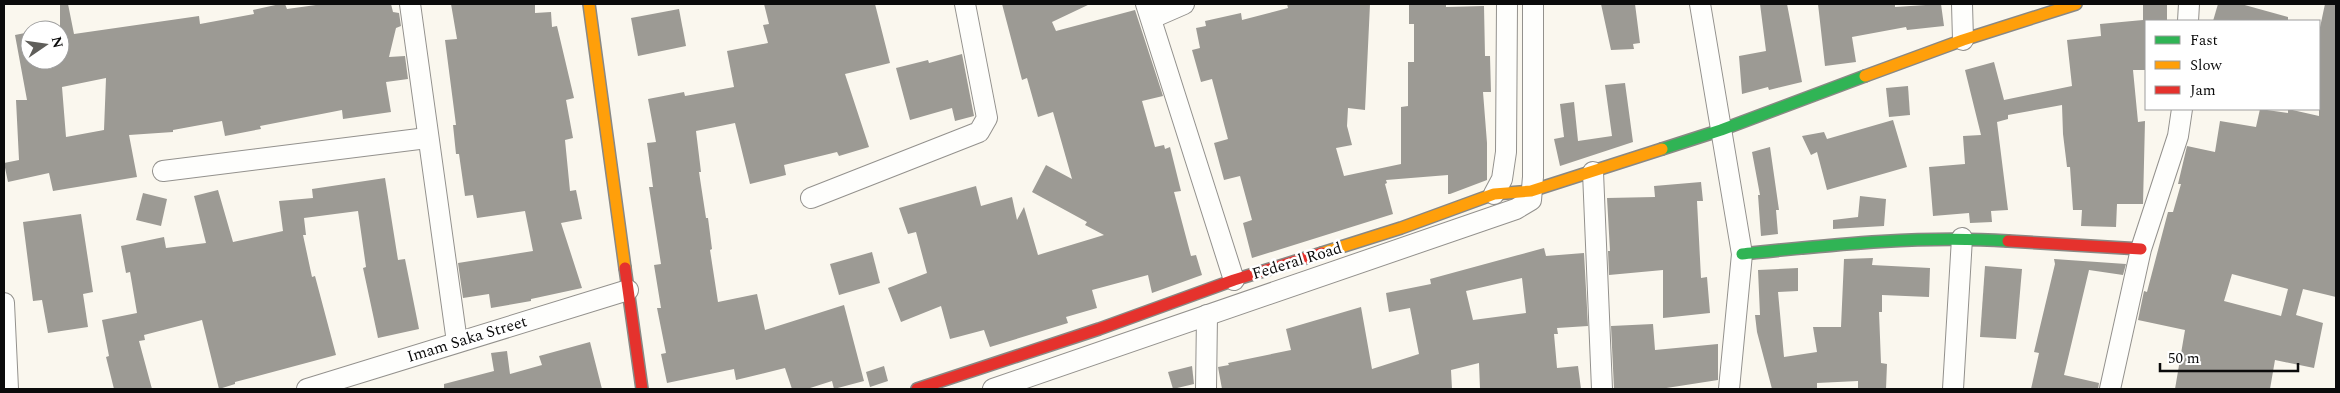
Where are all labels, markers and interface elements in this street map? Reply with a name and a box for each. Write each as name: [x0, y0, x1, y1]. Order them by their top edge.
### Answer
north arrow: [20, 20, 70, 70]
legend: [2145, 20, 2320, 110]
text: Fast: [2190, 29, 2218, 52]
text: N: [46, 34, 69, 50]
text: Slow: [2190, 54, 2222, 77]
text: Jam: [2190, 79, 2216, 102]
street label: Federal Road: [1249, 236, 1345, 286]
street label: Imam Saka Street: [404, 309, 530, 369]
scale bar: [2160, 340, 2298, 372]
text: 50 m: [2168, 347, 2200, 370]

